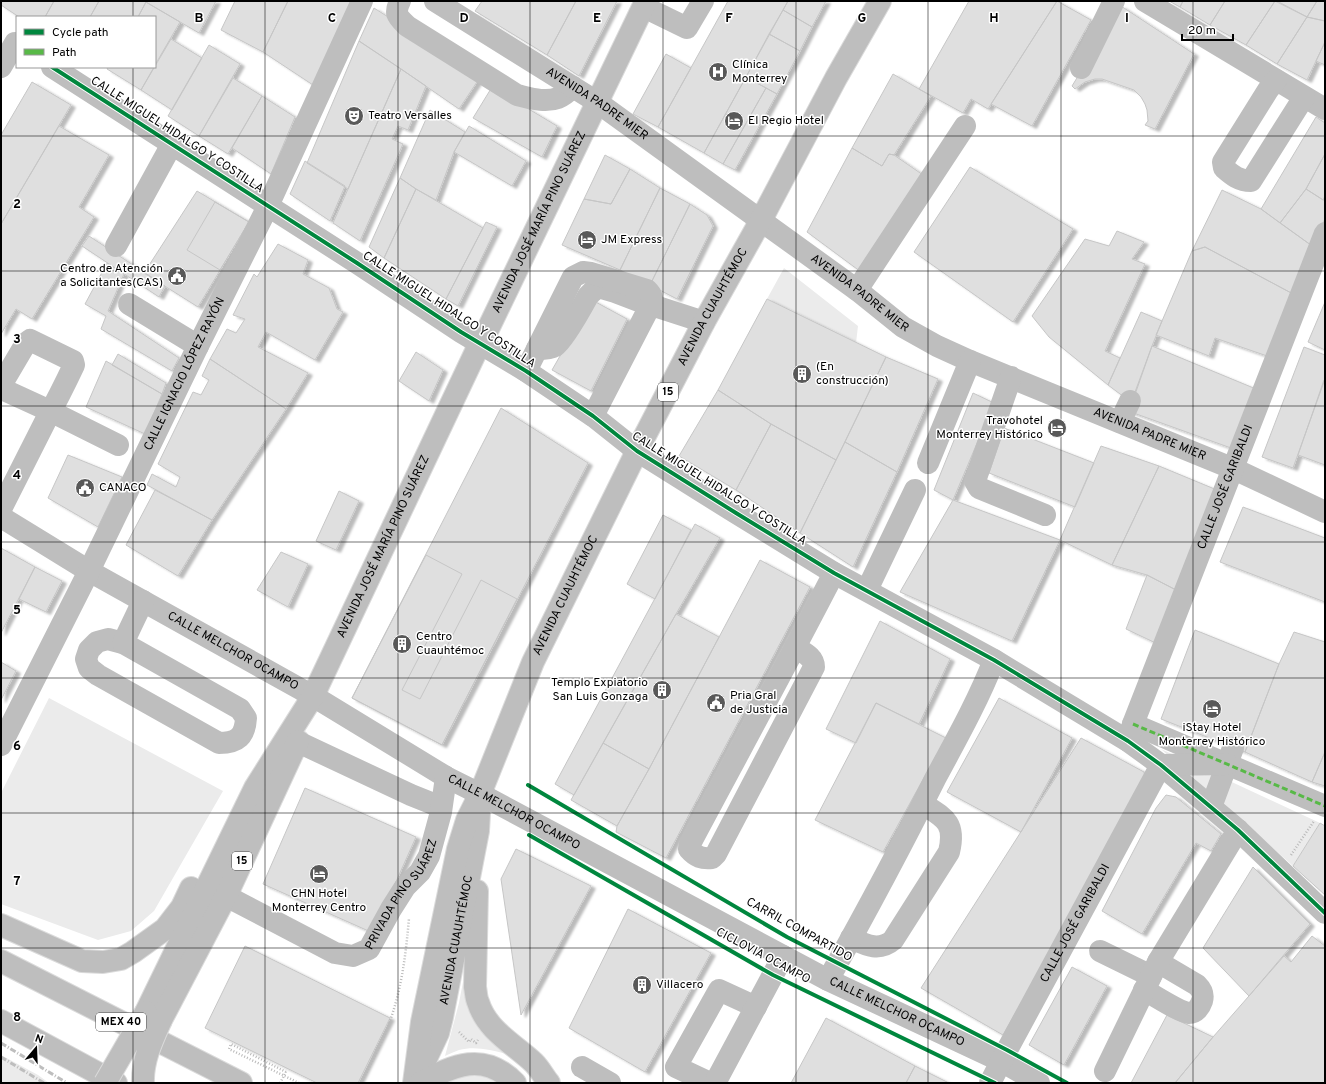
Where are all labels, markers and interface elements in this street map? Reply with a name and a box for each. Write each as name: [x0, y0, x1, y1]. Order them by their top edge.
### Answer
text: B: [195, 11, 204, 27]
text: C: [328, 11, 336, 27]
text: D: [459, 11, 469, 27]
text: E: [593, 11, 601, 27]
text: F: [725, 11, 733, 27]
text: G: [858, 11, 867, 27]
text: H: [989, 11, 999, 27]
text: I: [1125, 11, 1129, 27]
legend: [16, 16, 156, 68]
scale bar: [1182, 16, 1233, 42]
text: 20 m: [1188, 23, 1216, 39]
text: Cycle path: [52, 25, 109, 41]
text: Path: [52, 45, 77, 61]
place label: Clínica Monterrey: [732, 57, 787, 87]
hospital icon: Clínica Monterrey: [707, 61, 729, 83]
street label: AVENIDA PADRE MIER: [543, 64, 651, 144]
street label: CALLE MIGUEL HIDALGO Y COSTILLA: [87, 73, 267, 197]
theatre icon: Teatro Versalles: [343, 105, 365, 127]
place label: Teatro Versalles: [368, 108, 452, 124]
hotel icon: El Regio Hotel: [723, 110, 745, 132]
place label: El Regio Hotel: [748, 113, 824, 129]
street label: AVENIDA JOSÉ MARÍA PINO SUÁREZ: [489, 129, 590, 316]
text: 2: [13, 197, 21, 213]
hotel icon: JM Express: [576, 229, 598, 251]
place label: JM Express: [601, 232, 662, 248]
street label: AVENIDA CUAUHTÉMOC: [675, 245, 752, 369]
street label: CALLE MIGUEL HIDALGO Y COSTILLA: [359, 248, 539, 372]
street label: AVENIDA PADRE MIER: [807, 251, 912, 337]
place label: Centro de Atención a Solicitantes(CAS): [60, 261, 163, 291]
public building icon: Centro de Atención a Solicitantes(CAS): [166, 265, 188, 287]
street label: CALLE IGNACIO LÓPEZ RAYÓN: [140, 295, 229, 453]
text: 3: [13, 332, 21, 348]
place label: (En construcción): [816, 359, 889, 389]
building icon: (En construcción): [791, 363, 813, 385]
road number: 15: [658, 383, 678, 401]
street label: AVENIDA PADRE MIER: [1091, 404, 1208, 465]
place label: Travohotel Monterrey Histórico: [936, 413, 1043, 443]
hotel icon: Travohotel Monterrey Histórico: [1046, 417, 1068, 439]
street label: CALLE JOSÉ GARIBALDI: [1194, 423, 1257, 552]
street label: CALLE MIGUEL HIDALGO Y COSTILLA: [629, 428, 809, 550]
street label: AVENIDA JOSÉ MARÍA PINO SUÁREZ: [334, 453, 434, 641]
text: 4: [13, 468, 21, 484]
public building icon: CANACO: [74, 477, 96, 499]
place label: CANACO: [99, 480, 147, 496]
street label: AVENIDA CUAUHTÉMOC: [529, 533, 602, 658]
text: 5: [13, 603, 21, 619]
street label: CALLE MELCHOR OCAMPO: [164, 608, 301, 694]
place label: Centro Cuauhtémoc: [416, 629, 484, 659]
building icon: Centro Cuauhtémoc: [391, 633, 413, 655]
place label: Templo Expiatorio San Luis Gonzaga: [551, 675, 648, 705]
building icon: Templo Expiatorio San Luis Gonzaga: [651, 679, 673, 701]
place label: Pria Gral de Justicia: [730, 688, 788, 718]
public building icon: Pria Gral de Justicia: [705, 692, 727, 714]
hotel icon: iStay Hotel Monterrey Histórico: [1201, 698, 1223, 720]
place label: iStay Hotel Monterrey Histórico: [1159, 720, 1266, 750]
text: 6: [13, 739, 21, 755]
street label: CALLE MELCHOR OCAMPO: [445, 771, 583, 854]
street label: PRIVADA PINO SUÁREZ: [362, 837, 441, 953]
road number: 15: [232, 852, 252, 870]
street label: CALLE JOSÉ GARIBALDI: [1037, 861, 1114, 986]
hotel icon: CHN Hotel Monterrey Centro: [308, 863, 330, 885]
text: 7: [14, 874, 21, 890]
street label: AVENIDA CUAUHTÉMOC: [436, 874, 477, 1007]
place label: CHN Hotel Monterrey Centro: [272, 886, 366, 916]
street label: CARRIL COMPARTIDO: [743, 894, 855, 966]
street label: CICLOVIA OCAMPO: [713, 924, 813, 988]
building icon: Villacero: [631, 974, 653, 996]
street label: CALLE MELCHOR OCAMPO: [826, 974, 967, 1051]
place label: Villacero: [656, 977, 704, 993]
text: 8: [13, 1010, 21, 1026]
road number: MEX 40: [96, 1013, 146, 1031]
north arrow: [16, 1028, 56, 1068]
text: N: [33, 1032, 45, 1047]

